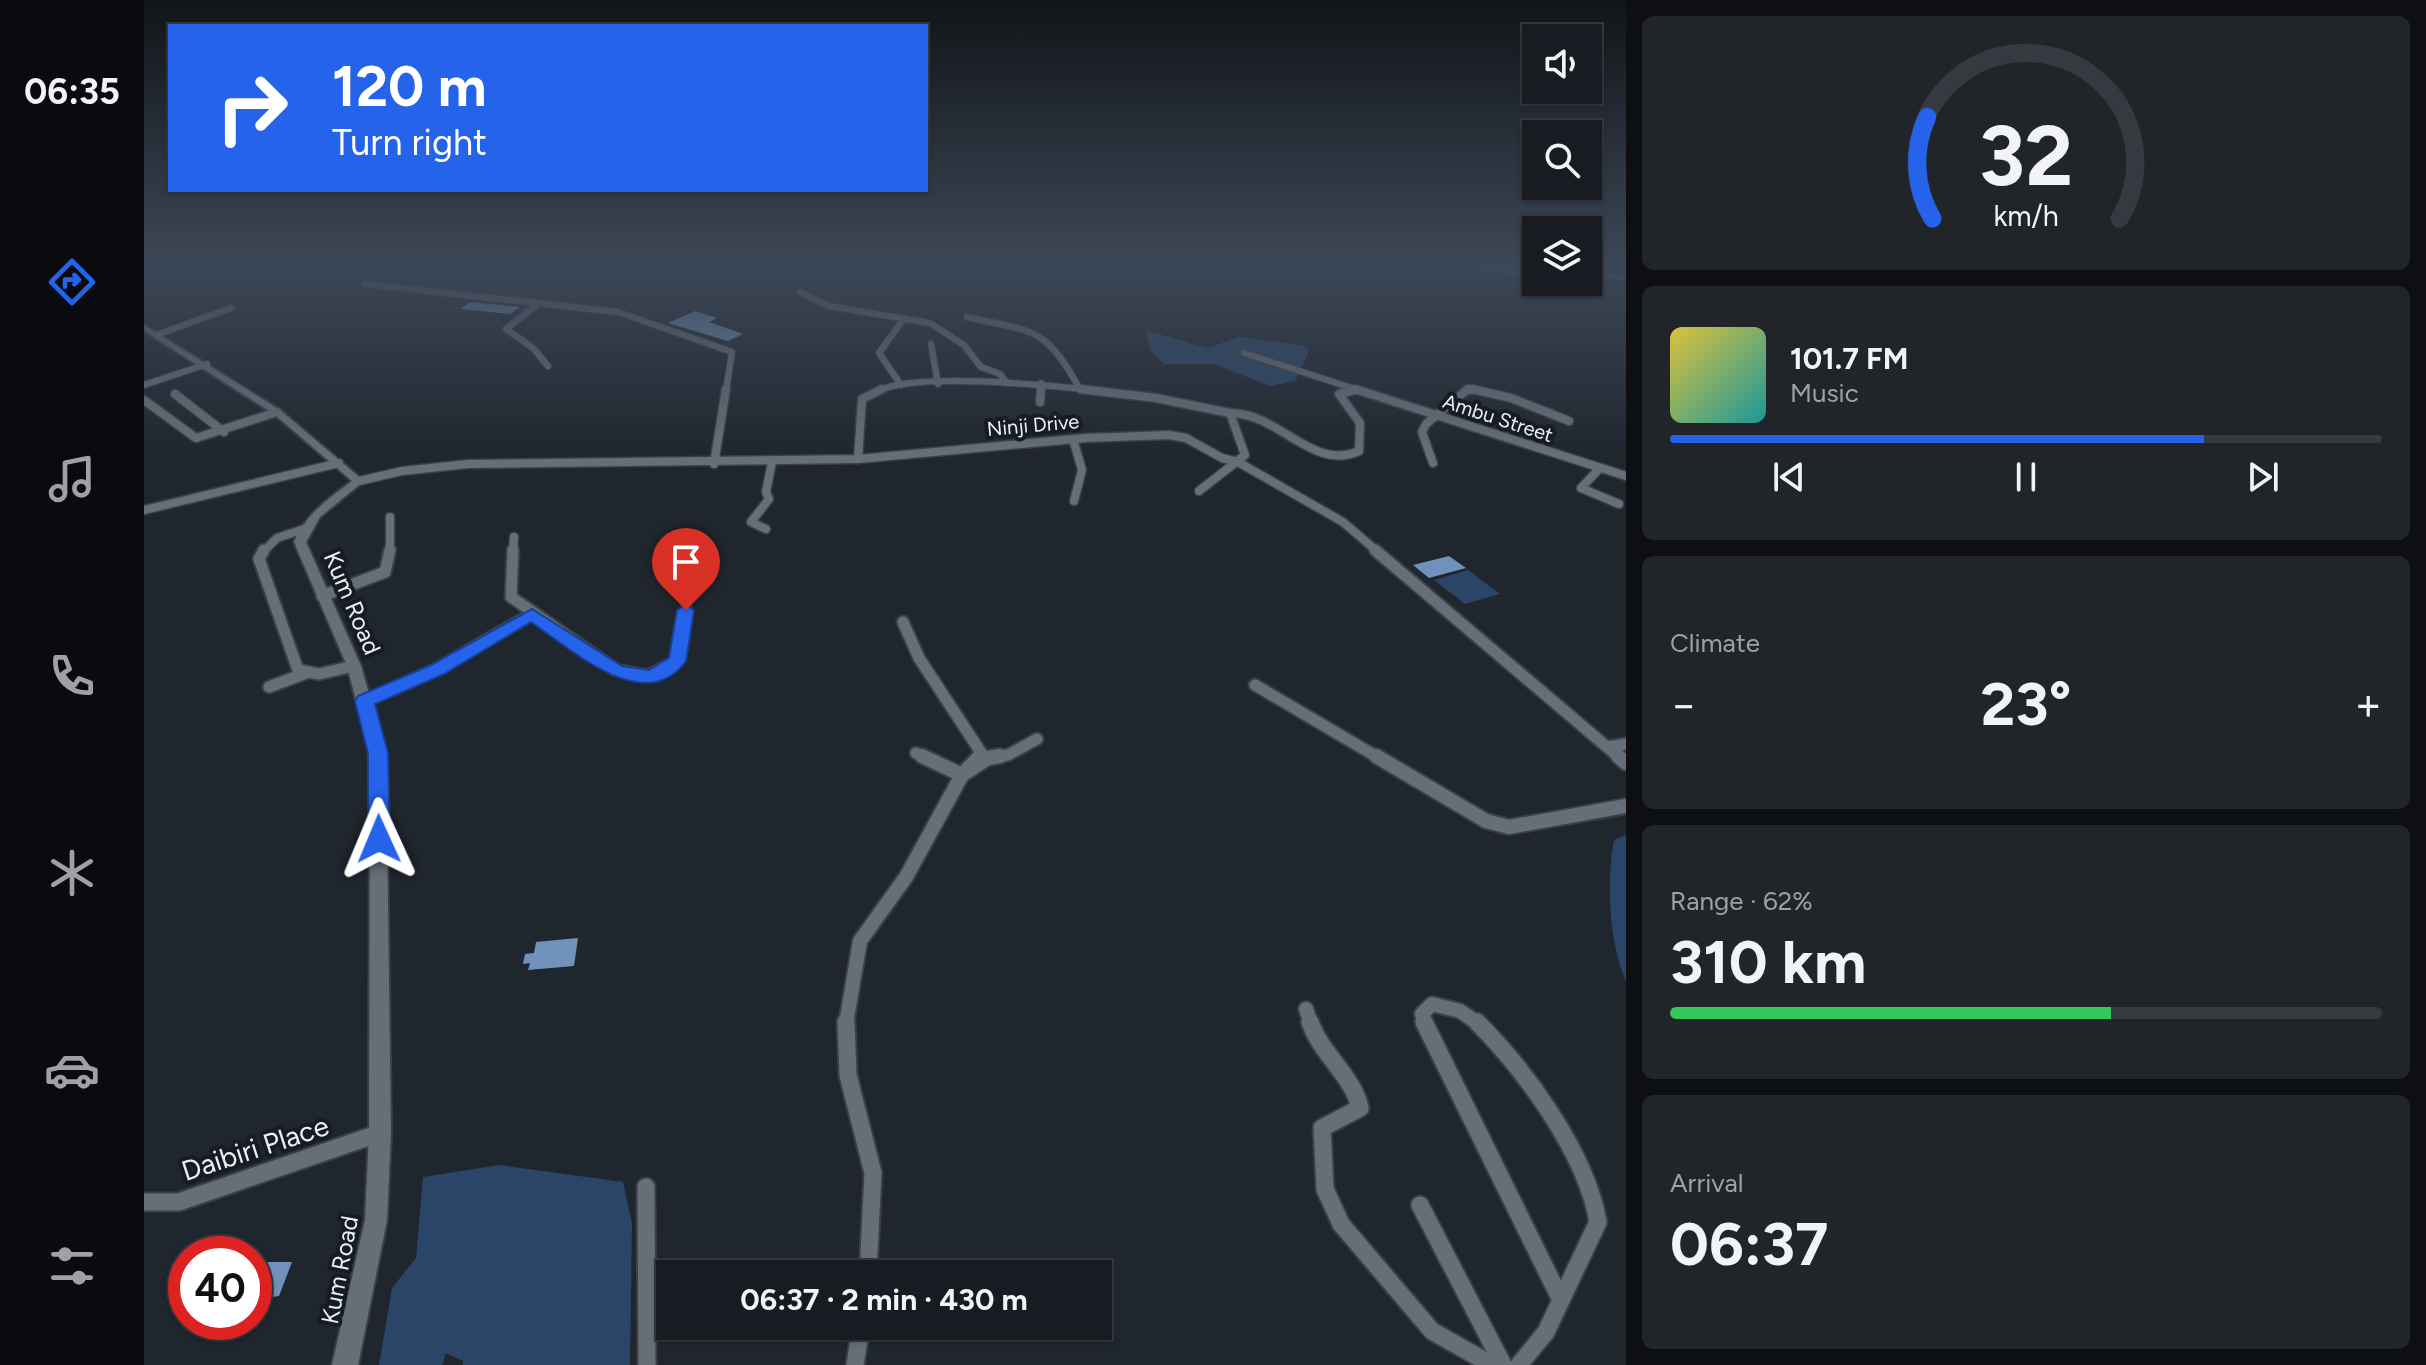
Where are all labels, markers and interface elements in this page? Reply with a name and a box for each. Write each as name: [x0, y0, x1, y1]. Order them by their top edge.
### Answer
map controls: [1522, 24, 1602, 296]
button: sound: [1522, 24, 1602, 104]
text: 120 m: [332, 53, 487, 120]
icon: right: [200, 56, 304, 160]
text: 06:35: [24, 70, 120, 113]
text: 32: [1979, 105, 2073, 205]
button: search: [1522, 120, 1602, 200]
text: Turn right: [332, 121, 487, 164]
text: km/h: [1993, 199, 2059, 233]
button: layers: [1522, 216, 1602, 296]
icon: directions: [44, 254, 100, 310]
text: 101.7 FM: [1790, 340, 1908, 377]
text: Music: [1790, 377, 1859, 409]
street label: Ambu Street: [1440, 389, 1556, 447]
street label: Ninji Drive: [986, 409, 1080, 441]
icon: music: [44, 451, 100, 507]
icon: previous: [1767, 455, 1811, 499]
icon: pause: [2004, 455, 2048, 499]
icon: next: [2241, 455, 2285, 499]
pin: [652, 528, 720, 610]
icon: arrive: [664, 540, 708, 584]
street label: Kum Road: [318, 547, 387, 659]
text: Climate: [1670, 627, 1760, 659]
icon: phone: [44, 648, 100, 704]
text: 23°: [1981, 668, 2071, 740]
text: −: [1670, 678, 1697, 731]
text: +: [2355, 678, 2382, 731]
position arrow: [337, 797, 421, 881]
icon: climate: [44, 845, 100, 901]
text: Range · 62%: [1670, 885, 1813, 917]
text: 310 km: [1670, 926, 1866, 998]
icon: car: [44, 1042, 100, 1098]
street label: Daibiri Place: [177, 1108, 333, 1188]
text: Arrival: [1670, 1167, 1743, 1199]
text: 06:37: [1670, 1208, 1828, 1280]
street label: Kum Road: [315, 1213, 364, 1326]
speed limit sign: 40: [168, 1236, 272, 1340]
icon: filters: [44, 1238, 100, 1294]
text: 06:37 · 2 min · 430 m: [740, 1281, 1028, 1318]

